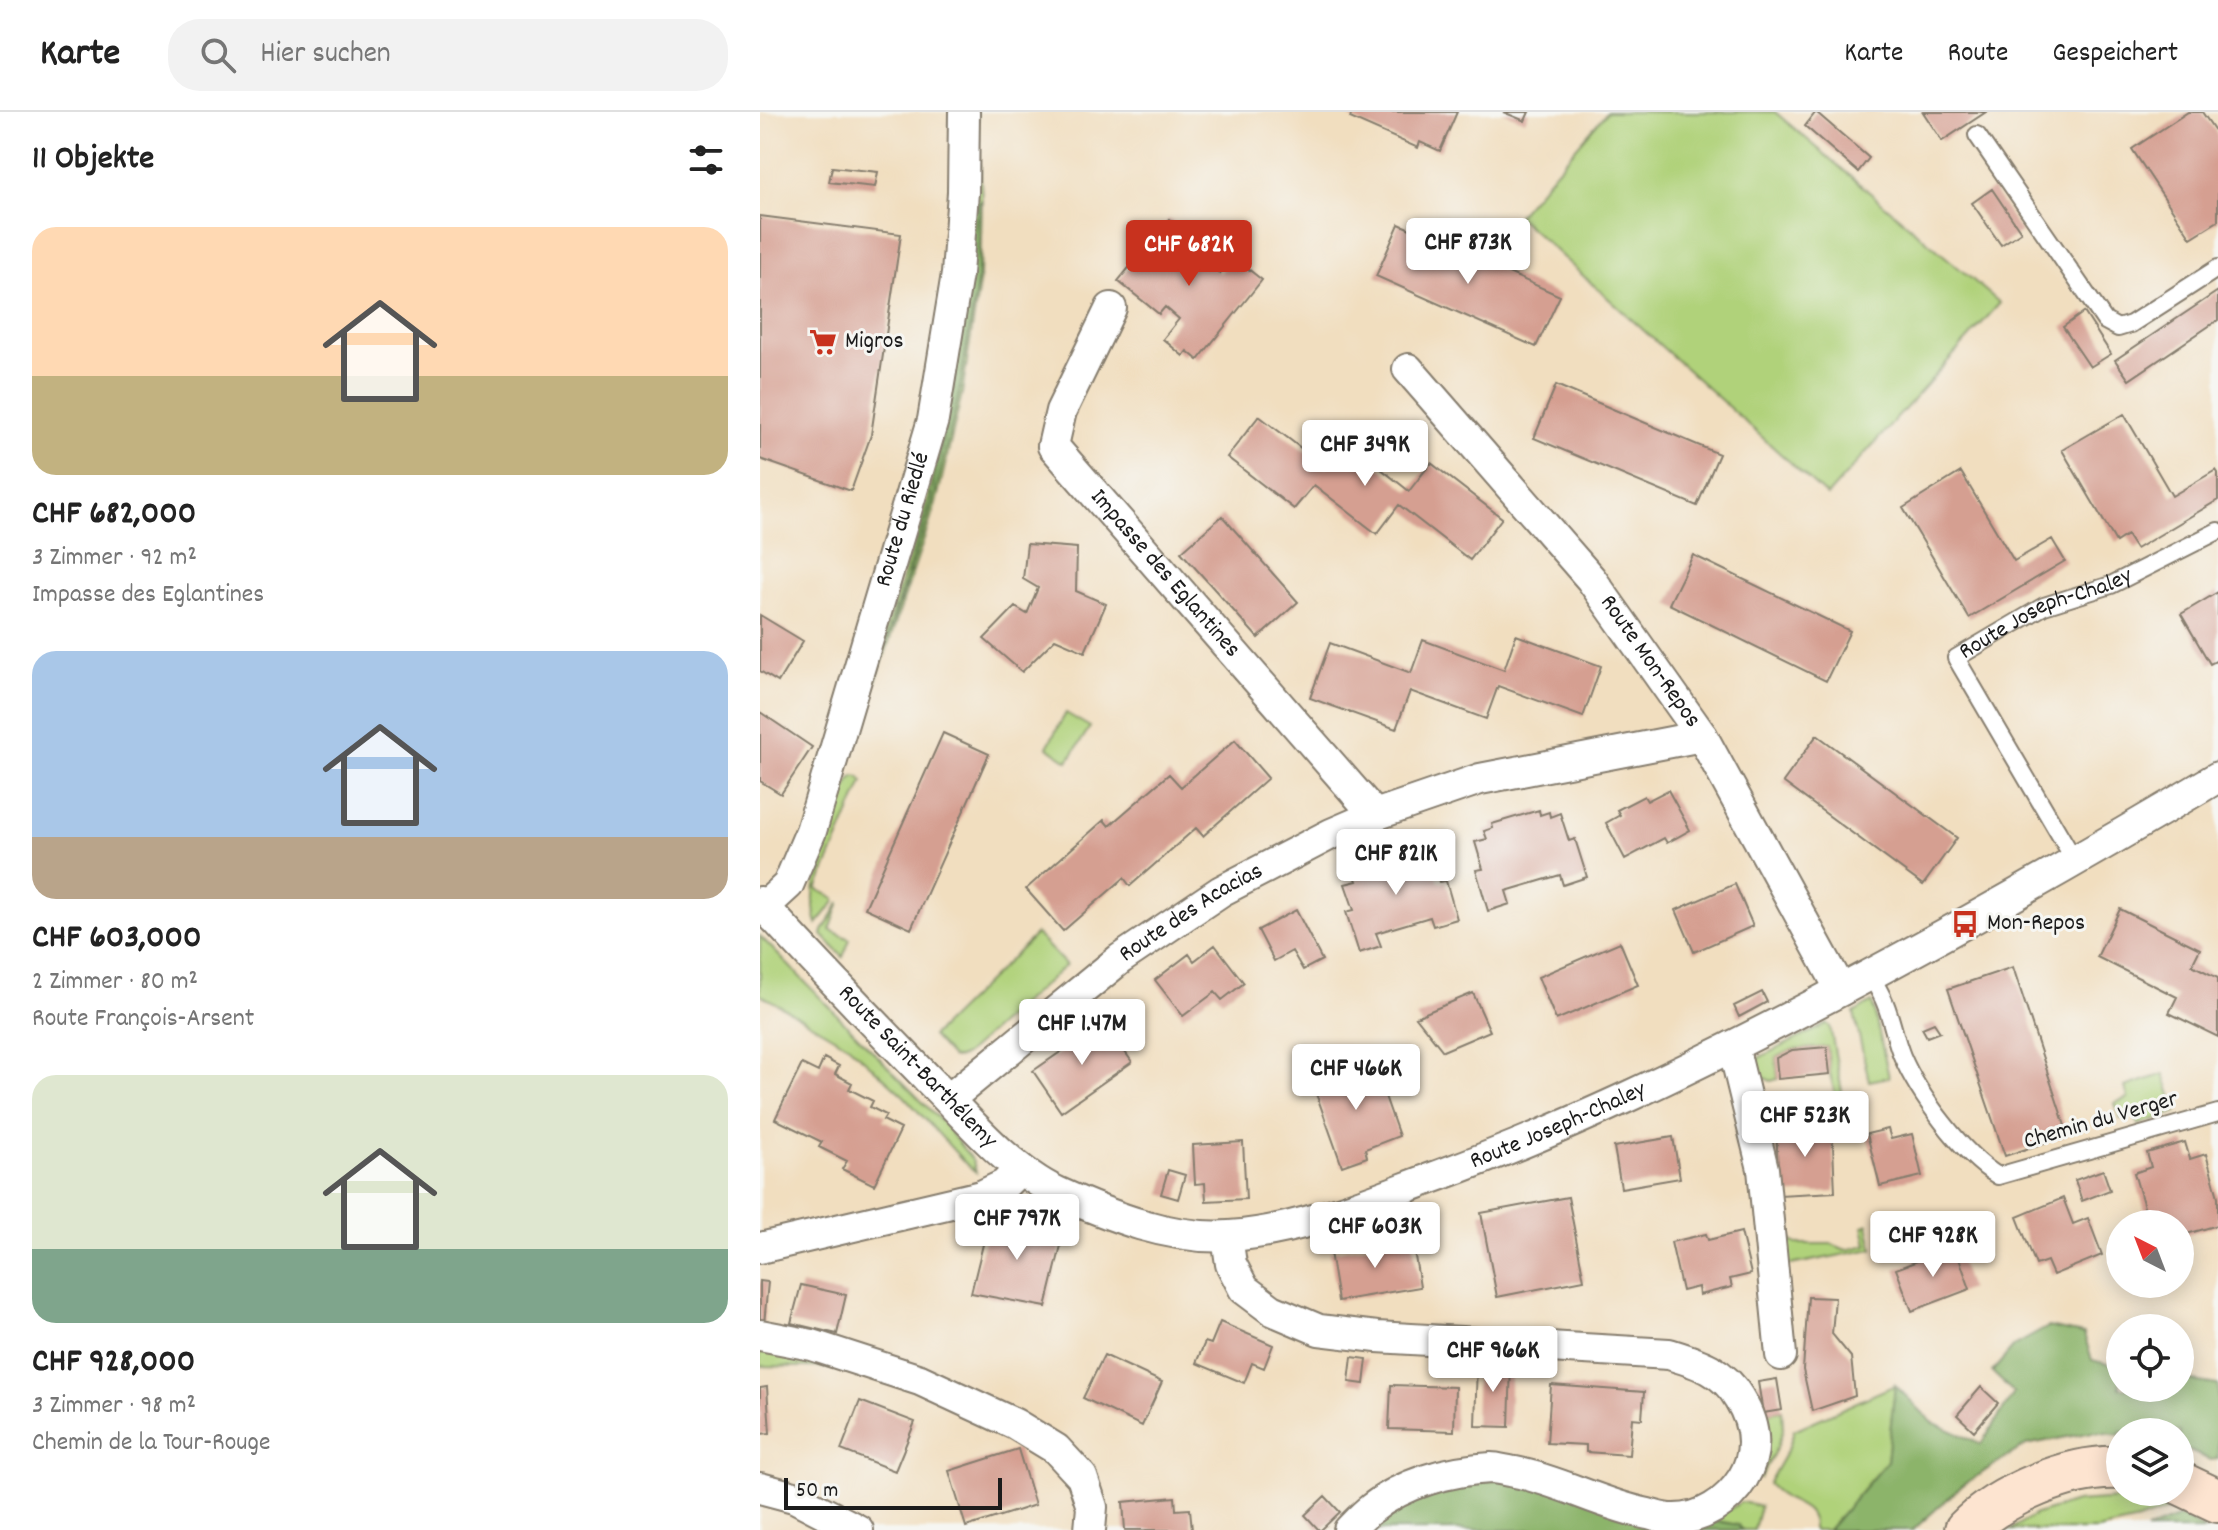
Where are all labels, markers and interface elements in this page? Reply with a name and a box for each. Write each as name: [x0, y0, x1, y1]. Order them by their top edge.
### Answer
search box: [168, 19, 728, 91]
text: Karte: [40, 28, 120, 83]
icon: search: [196, 33, 240, 77]
text: Hier suchen: [260, 34, 391, 77]
text: Karte: [1844, 35, 1903, 75]
text: Route: [1947, 35, 2008, 75]
text: Gespeichert: [2052, 35, 2178, 75]
text: 11 Objekte: [32, 136, 154, 185]
icon: filters: [684, 138, 728, 182]
pin: CHF 873K: [1385, 218, 1551, 286]
pin: CHF 682K: [1106, 220, 1272, 288]
text: CHF 873K: [1424, 225, 1512, 262]
text: CHF 682K: [1144, 227, 1234, 264]
icon: home: [308, 279, 452, 423]
place label: Migros: [845, 325, 904, 359]
supermarket icon: Migros: [808, 327, 838, 357]
pin: CHF 349K: [1282, 420, 1448, 488]
text: CHF 349K: [1320, 427, 1410, 464]
street label: Route du Riedlé: [867, 448, 939, 591]
street label: Impasse des Eglantines: [1081, 482, 1248, 666]
text: CHF 682,000: [32, 491, 196, 540]
text: 3 Zimmer · 92 m²: [32, 540, 197, 577]
street label: Route Joseph-Chaley: [1953, 559, 2140, 669]
text: Impasse des Eglantines: [32, 577, 264, 614]
street label: Route Mon-Repos: [1591, 588, 1708, 735]
icon: home: [308, 703, 452, 847]
pin: CHF 821K: [1313, 829, 1479, 897]
text: CHF 821K: [1354, 836, 1438, 873]
street label: Route des Acacias: [1113, 855, 1269, 972]
place label: Mon-Repos: [1987, 907, 2085, 941]
bus stop icon: Mon-Repos: [1950, 909, 1980, 939]
text: CHF 603,000: [32, 915, 202, 964]
text: 2 Zimmer · 80 m²: [32, 964, 198, 1001]
street label: Route Saint-Barthélemy: [829, 978, 1005, 1158]
pin: CHF 1.47M: [990, 999, 1174, 1067]
text: Route François-Arsent: [32, 1001, 254, 1038]
text: CHF 1.47M: [1037, 1006, 1127, 1043]
pin: CHF 466K: [1273, 1044, 1439, 1112]
text: CHF 466K: [1310, 1051, 1402, 1088]
street label: Route Joseph-Chaley: [1465, 1073, 1653, 1179]
street label: Chemin du Verger: [2020, 1083, 2182, 1159]
pin: CHF 523K: [1722, 1091, 1888, 1159]
text: CHF 523K: [1760, 1098, 1850, 1135]
icon: home: [308, 1127, 452, 1271]
pin: CHF 797K: [934, 1194, 1100, 1262]
text: CHF 797K: [973, 1201, 1061, 1238]
pin: CHF 603K: [1292, 1202, 1458, 1270]
text: CHF 603K: [1328, 1209, 1422, 1246]
north arrow: [2106, 1210, 2194, 1298]
map controls: [2106, 1210, 2194, 1506]
pin: CHF 928K: [1850, 1211, 2016, 1279]
text: CHF 928K: [1888, 1218, 1978, 1255]
button: locate: [2106, 1314, 2194, 1402]
pin: CHF 966K: [1410, 1326, 1576, 1394]
text: CHF 966K: [1446, 1333, 1540, 1370]
text: CHF 928,000: [32, 1339, 195, 1388]
text: 3 Zimmer · 98 m²: [32, 1388, 196, 1425]
button: layers: [2106, 1418, 2194, 1506]
text: Chemin de la Tour-Rouge: [32, 1425, 270, 1462]
scale bar: [784, 1474, 1002, 1510]
text: 50 m: [796, 1476, 838, 1507]

